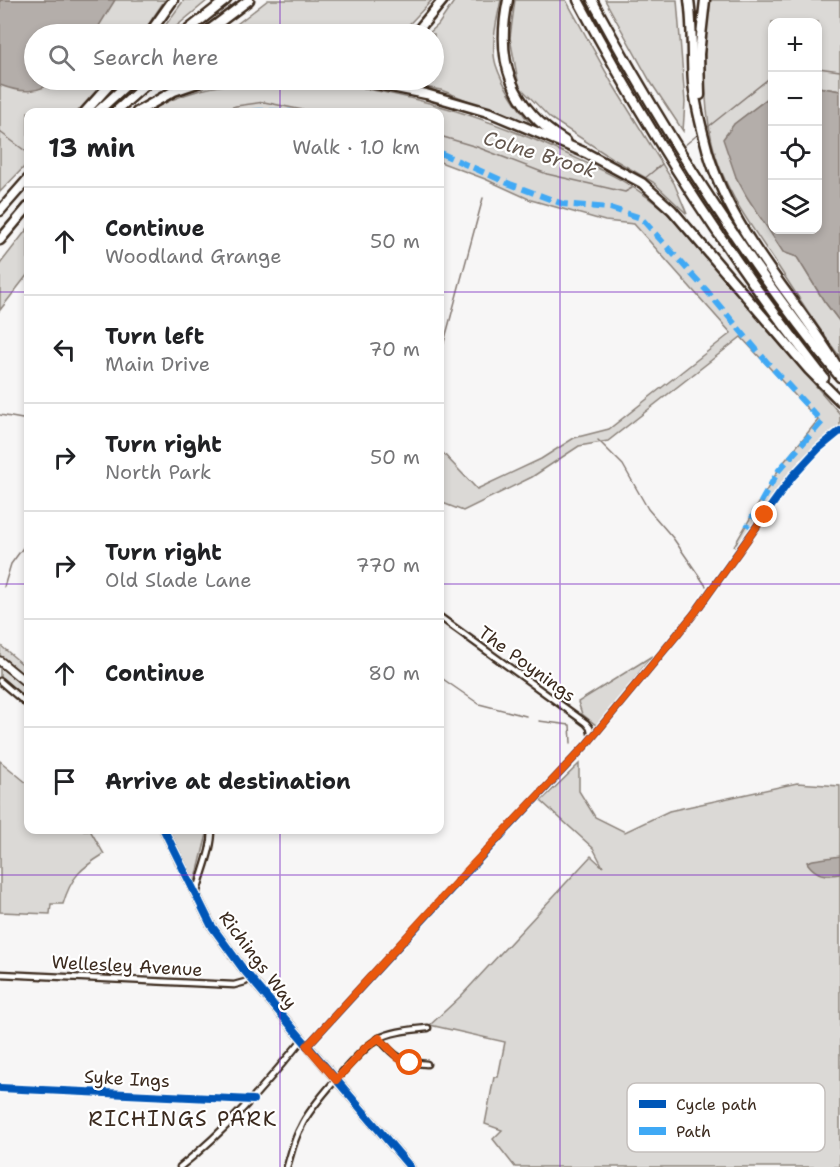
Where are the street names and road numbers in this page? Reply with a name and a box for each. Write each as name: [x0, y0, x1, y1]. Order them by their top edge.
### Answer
street label: The Poynings: [473, 620, 581, 708]
street label: Richings Way: [213, 906, 303, 1014]
street label: Wellesley Avenue: [51, 950, 203, 982]
street label: Syke Ings: [83, 1065, 171, 1093]

